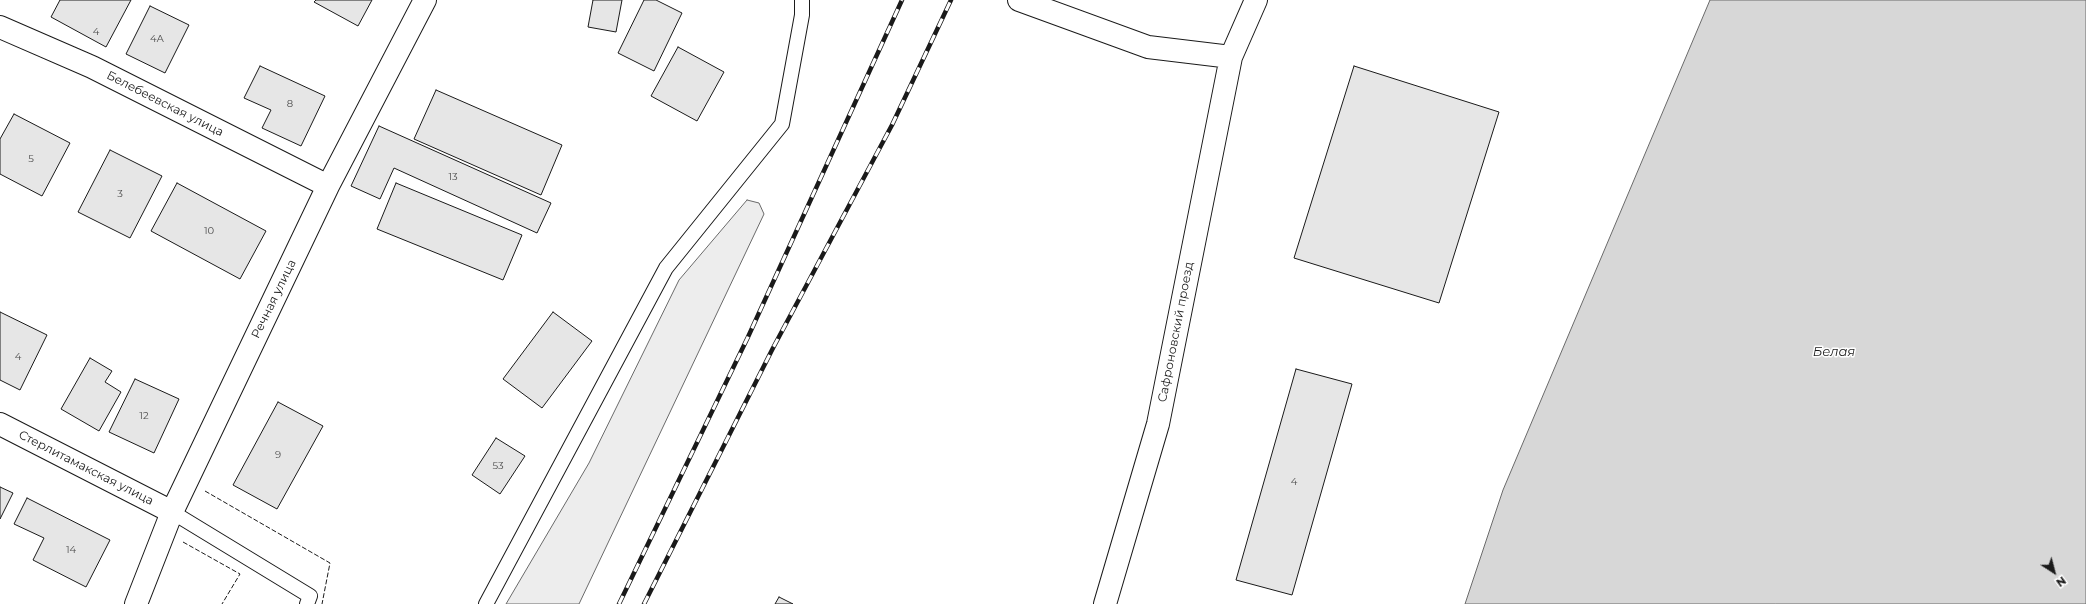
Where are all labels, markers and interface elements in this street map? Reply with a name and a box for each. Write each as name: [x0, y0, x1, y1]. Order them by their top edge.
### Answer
house number: 4: [93, 26, 99, 38]
house number: 4А: [150, 33, 164, 45]
street label: Белебеевская улица: [104, 68, 226, 140]
house number: 8: [287, 98, 293, 110]
house number: 5: [28, 153, 34, 165]
house number: 13: [448, 171, 458, 183]
house number: 3: [117, 188, 123, 200]
house number: 10: [204, 225, 214, 237]
street label: Речная улица: [249, 257, 299, 341]
street label: Сафроновский проезд: [1155, 261, 1197, 403]
water label: Белая: [1813, 344, 1855, 360]
house number: 4: [15, 351, 21, 363]
house number: 12: [139, 410, 149, 422]
street label: Стерлитамакская улица: [16, 428, 156, 508]
house number: 9: [275, 449, 281, 461]
house number: 53: [492, 460, 504, 472]
house number: 4: [1291, 476, 1297, 488]
house number: 14: [66, 544, 76, 556]
north arrow: [2034, 552, 2074, 592]
text: N: [2053, 573, 2069, 590]

